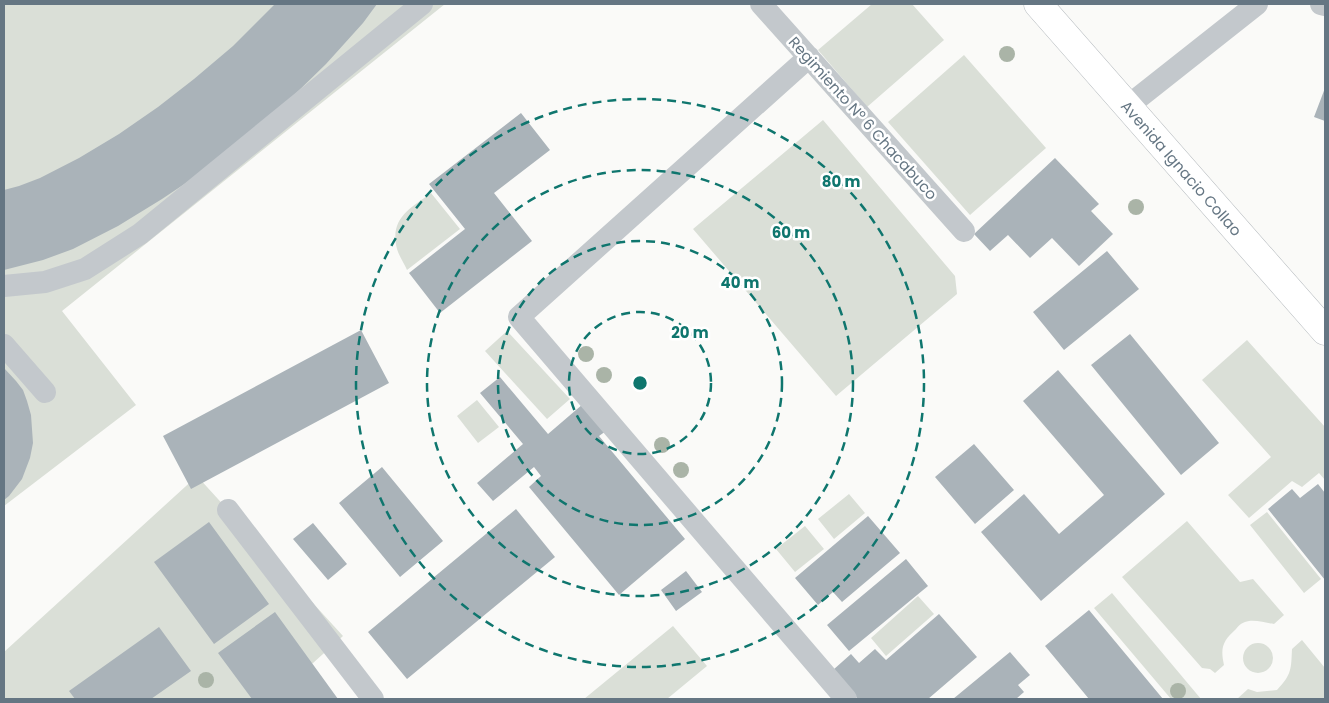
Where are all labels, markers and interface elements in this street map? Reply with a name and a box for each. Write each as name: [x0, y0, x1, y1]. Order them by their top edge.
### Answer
street label: Regimiento Nº 6 Chacabuco: [784, 32, 942, 204]
street label: Avenida Ignacio Collao: [1117, 96, 1247, 240]
text: 80 m: [822, 171, 860, 192]
text: 60 m: [772, 222, 810, 243]
text: 40 m: [720, 272, 760, 293]
text: 20 m: [671, 322, 709, 343]
centre of rings: [631, 374, 649, 392]

